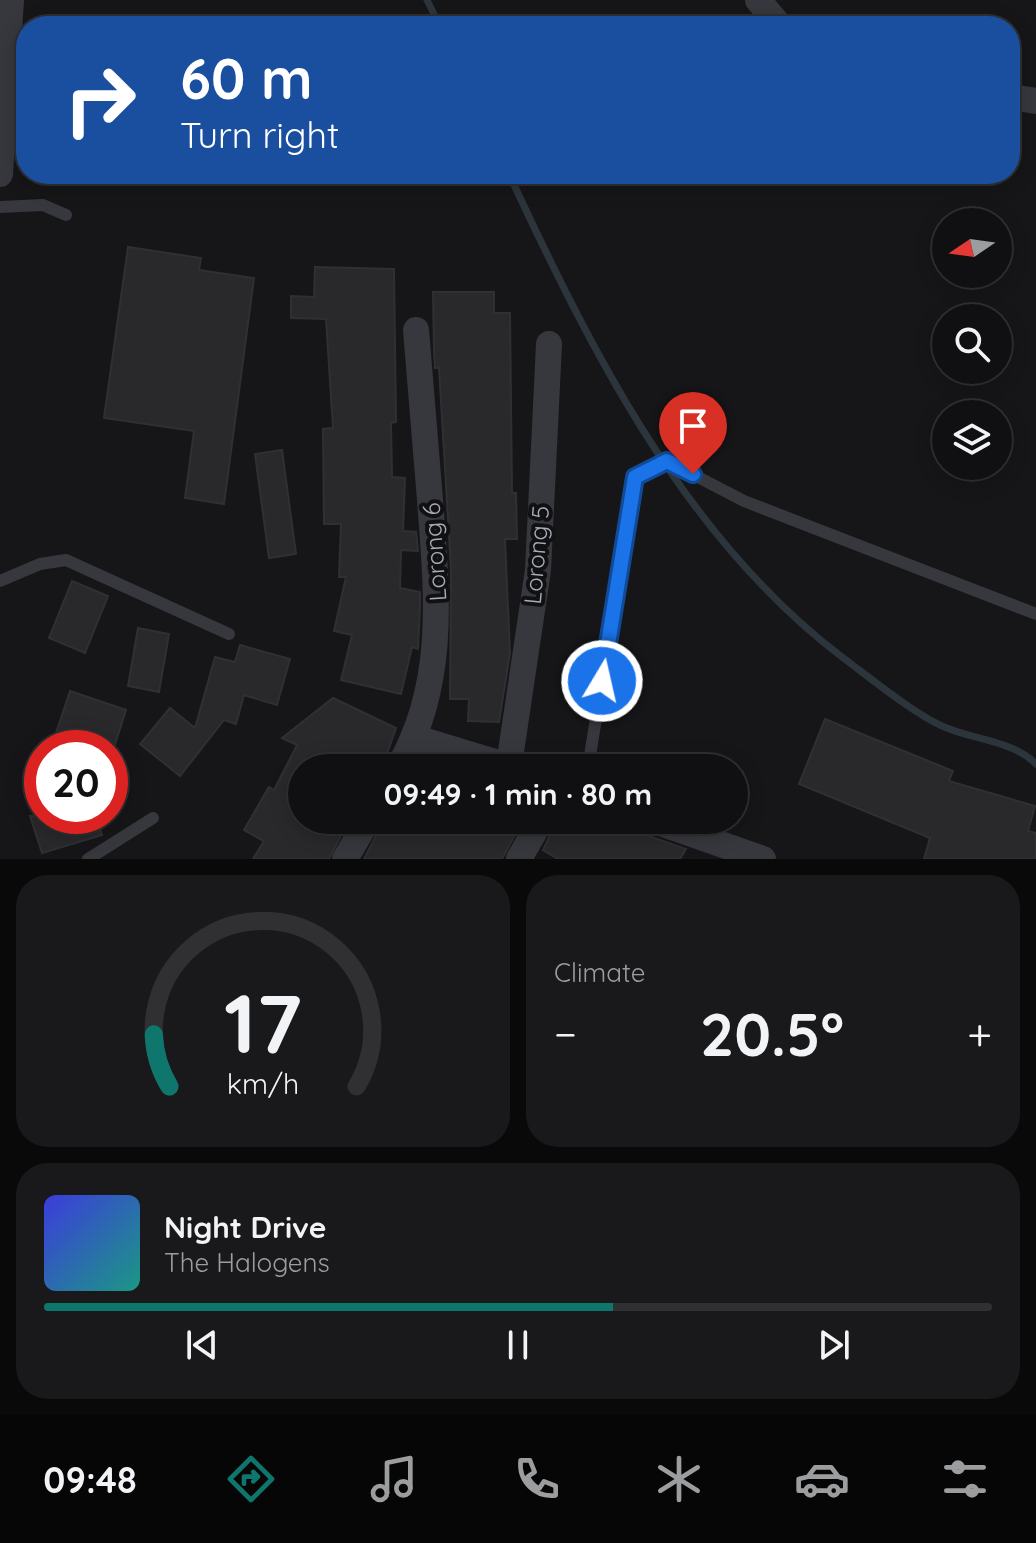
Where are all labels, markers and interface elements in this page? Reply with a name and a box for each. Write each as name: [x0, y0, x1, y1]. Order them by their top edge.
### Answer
text: 60 m: [180, 43, 313, 113]
icon: right: [48, 48, 152, 152]
text: Turn right: [180, 112, 339, 157]
north arrow: [932, 208, 1012, 288]
map controls: [932, 208, 1012, 480]
button: search: [932, 304, 1012, 384]
pin: [659, 392, 727, 474]
button: layers: [932, 400, 1012, 480]
icon: arrive: [671, 404, 715, 448]
street label: Lorong 6: [416, 502, 452, 602]
street label: Lorong 5: [517, 504, 555, 606]
position arrow: [560, 639, 644, 723]
speed limit sign: 20: [24, 730, 128, 834]
text: 09:49 · 1 min · 80 m: [384, 775, 652, 813]
text: Climate: [554, 956, 645, 989]
text: 17: [224, 970, 302, 1074]
text: 20.5°: [700, 996, 844, 1071]
text: −: [554, 1006, 577, 1061]
text: +: [967, 1006, 992, 1061]
text: km/h: [227, 1065, 299, 1101]
text: Night Drive: [164, 1208, 326, 1246]
text: The Halogens: [164, 1246, 330, 1279]
icon: previous: [180, 1323, 224, 1367]
icon: pause: [496, 1323, 540, 1367]
icon: next: [812, 1323, 856, 1367]
icon: directions: [223, 1451, 279, 1507]
icon: music: [366, 1451, 422, 1507]
icon: phone: [509, 1451, 565, 1507]
icon: climate: [651, 1451, 707, 1507]
icon: car: [794, 1451, 850, 1507]
icon: filters: [937, 1451, 993, 1507]
text: 09:48: [43, 1457, 137, 1502]

